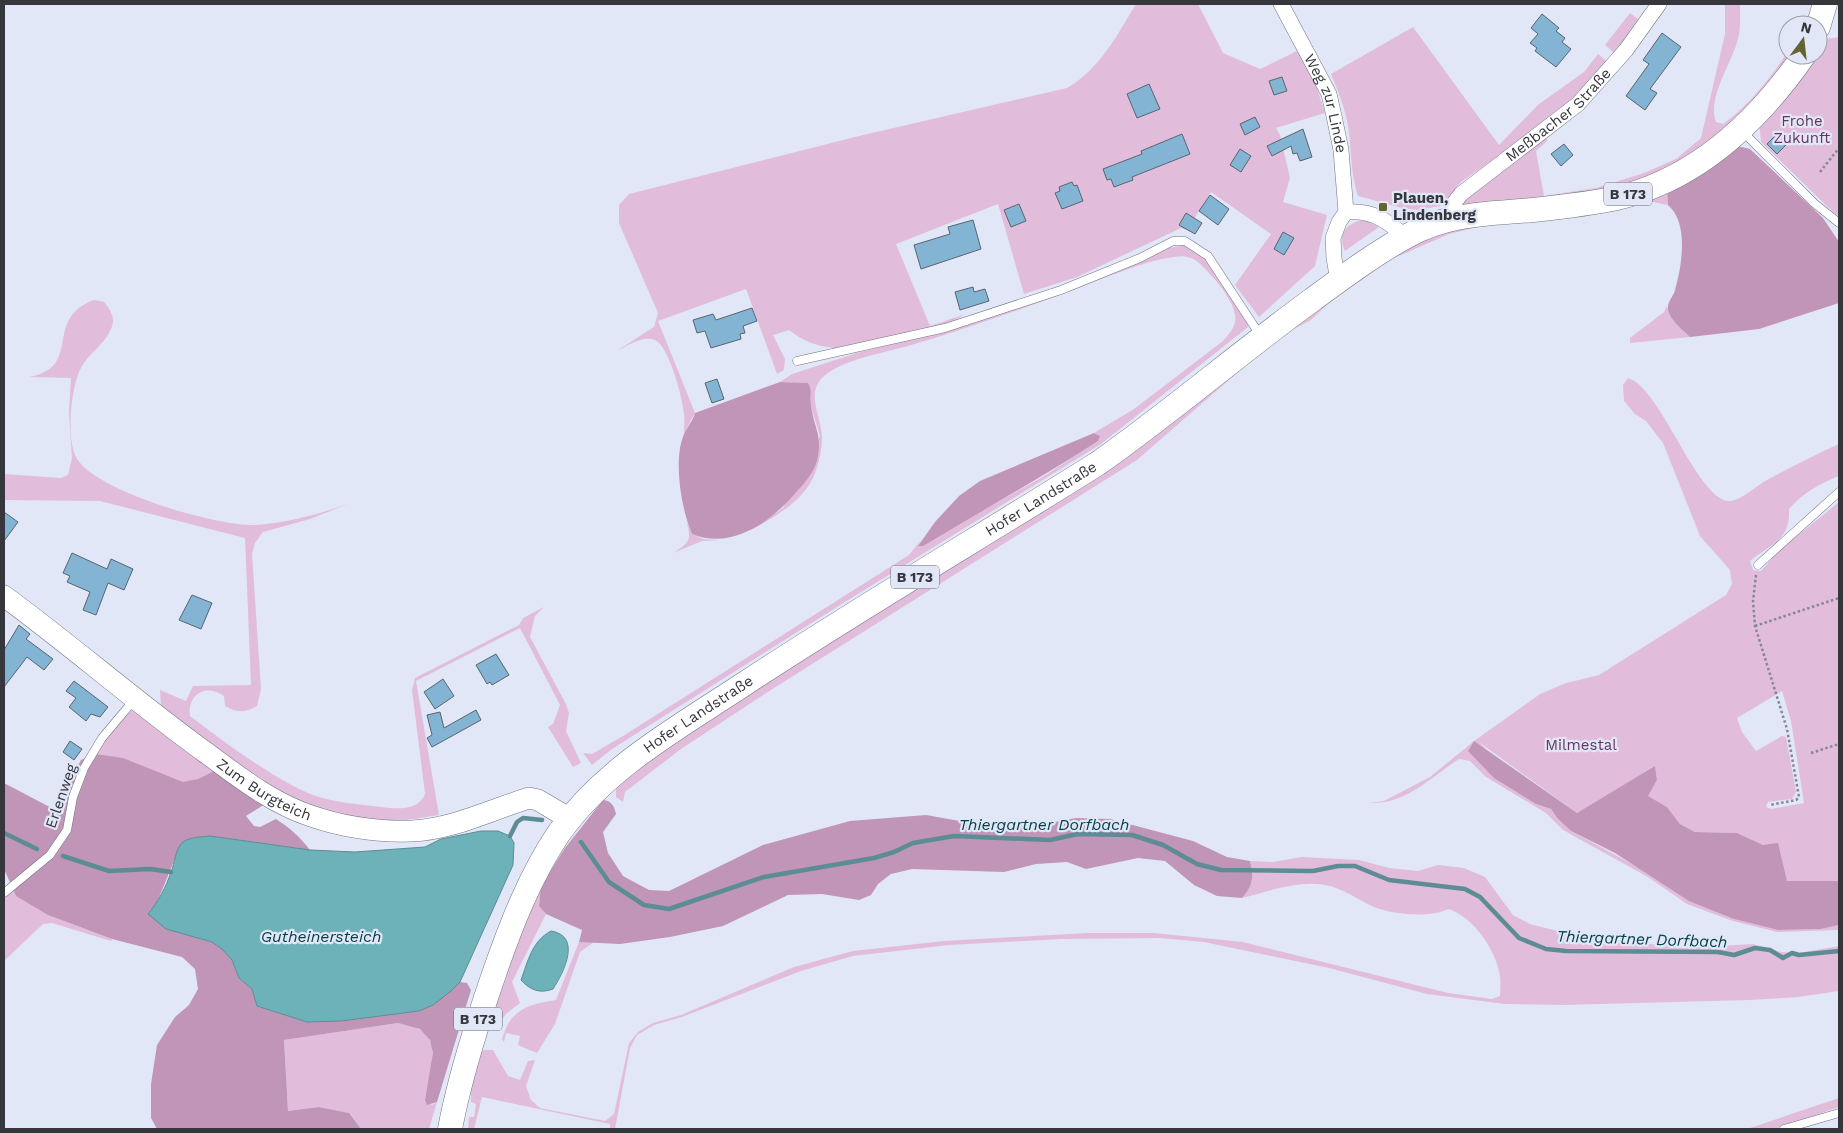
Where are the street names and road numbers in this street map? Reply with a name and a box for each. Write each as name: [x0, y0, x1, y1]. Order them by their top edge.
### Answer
street label: Weg zur Linde: [1300, 51, 1350, 155]
street label: Meßbacher Straße: [1502, 64, 1615, 165]
road number: B 173: [1604, 182, 1652, 205]
street label: Hofer Landstraße: [982, 457, 1100, 540]
road number: B 173: [891, 566, 939, 588]
street label: Hofer Landstraße: [640, 672, 756, 757]
street label: Zum Burgteich: [213, 755, 314, 824]
street label: Erlenweg: [42, 761, 80, 831]
road number: B 173: [454, 1008, 502, 1030]

